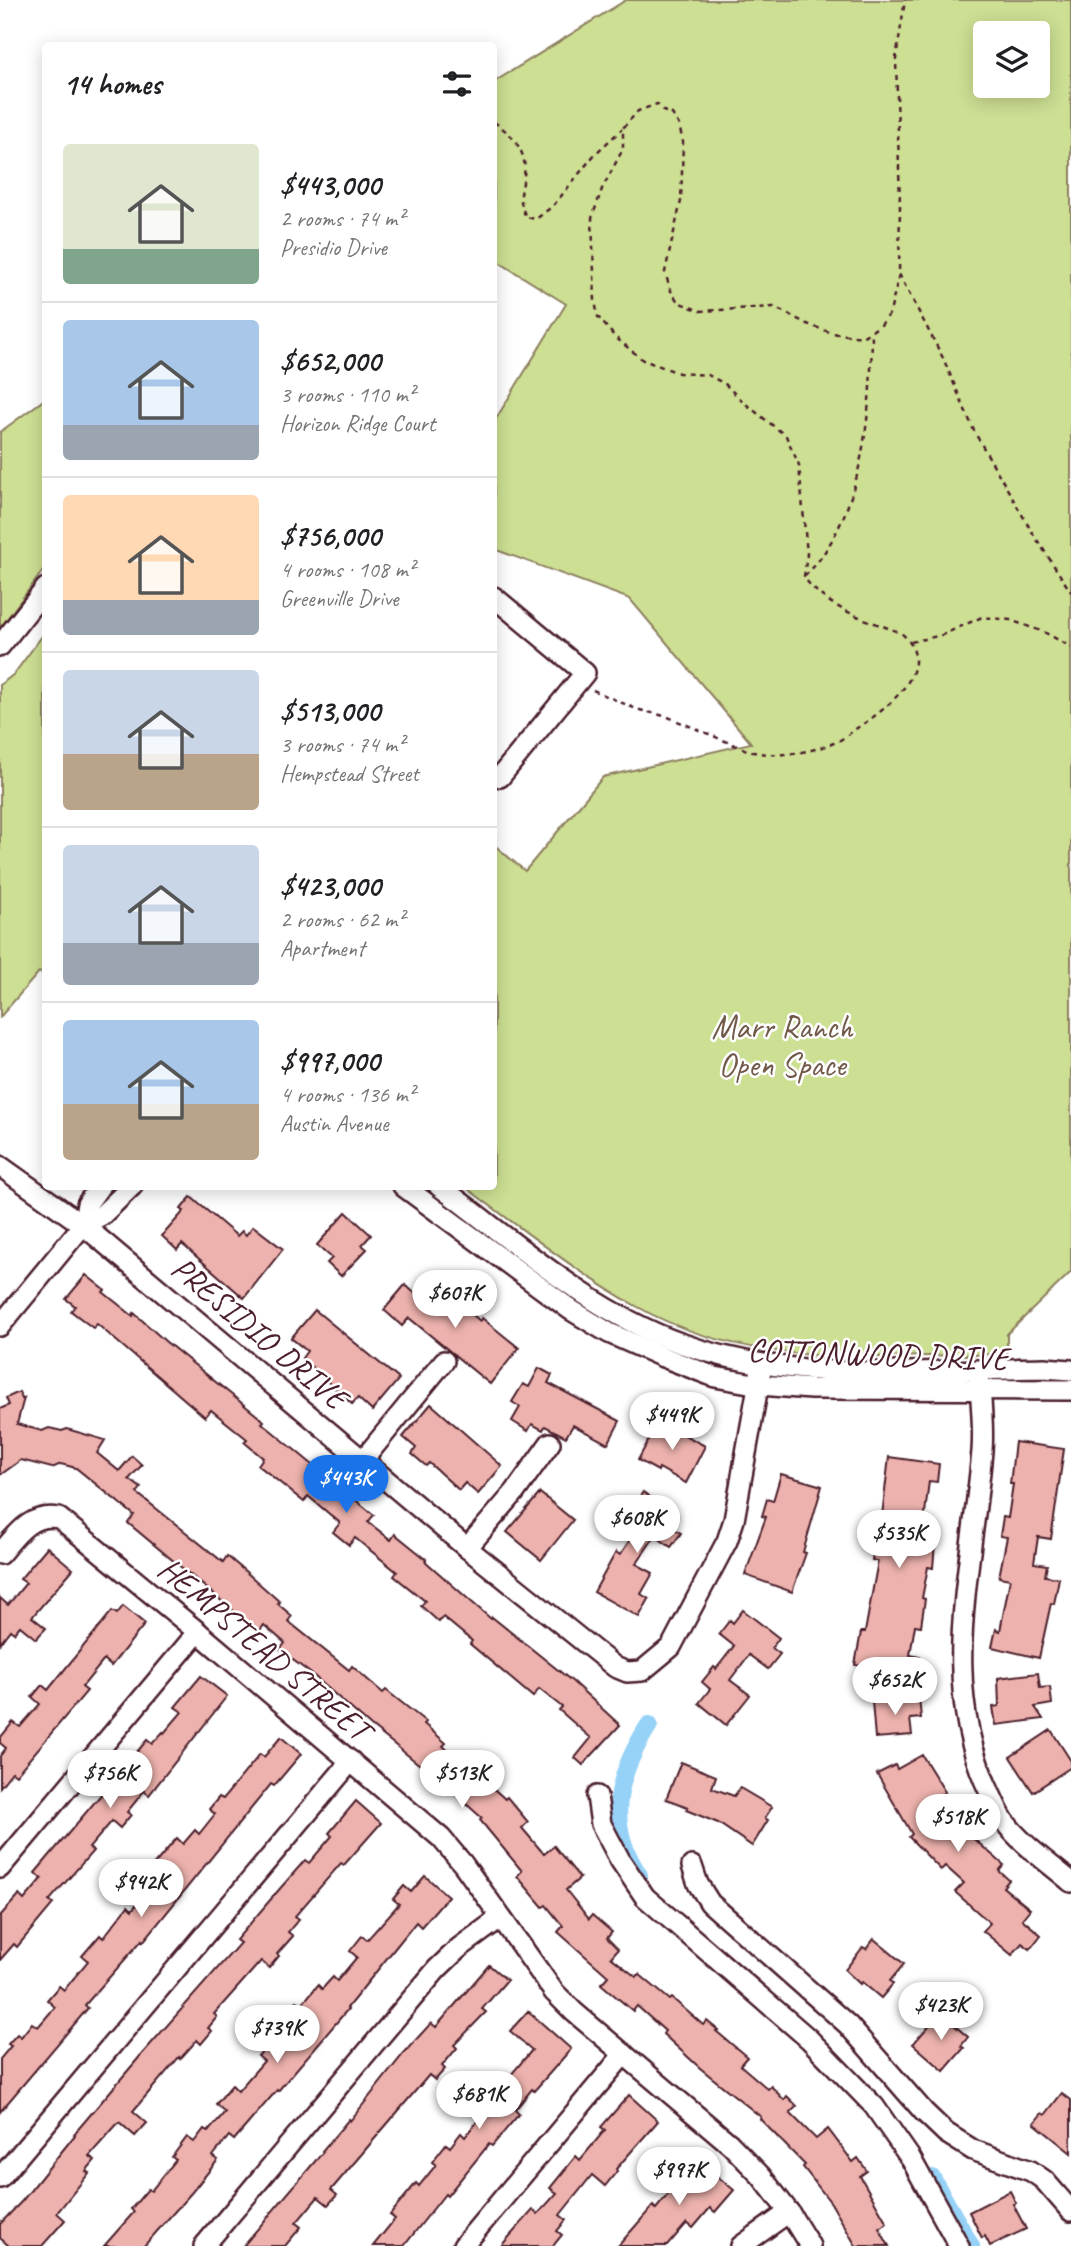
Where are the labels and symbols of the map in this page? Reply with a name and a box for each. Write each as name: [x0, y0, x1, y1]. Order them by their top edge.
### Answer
park label: Marr Ranch Open Space: [711, 1006, 855, 1086]
street label: PRESIDIO DRIVE: [163, 1247, 359, 1421]
pin: $607K: [406, 1270, 504, 1330]
street label: COTTONWOOD DRIVE: [747, 1328, 1013, 1380]
pin: $449K: [623, 1392, 721, 1452]
pin: $443K: [297, 1456, 395, 1515]
pin: $608K: [588, 1496, 686, 1555]
pin: $535K: [850, 1510, 948, 1570]
street label: HEMPSTEAD STREET: [150, 1548, 384, 1754]
pin: $652K: [846, 1658, 944, 1717]
pin: $756K: [61, 1750, 159, 1810]
pin: $513K: [413, 1750, 511, 1810]
pin: $518K: [909, 1794, 1007, 1854]
pin: $942K: [92, 1860, 190, 1919]
pin: $423K: [892, 1982, 990, 2042]
pin: $739K: [228, 2006, 326, 2065]
pin: $681K: [430, 2072, 528, 2131]
pin: $997K: [630, 2148, 728, 2207]

